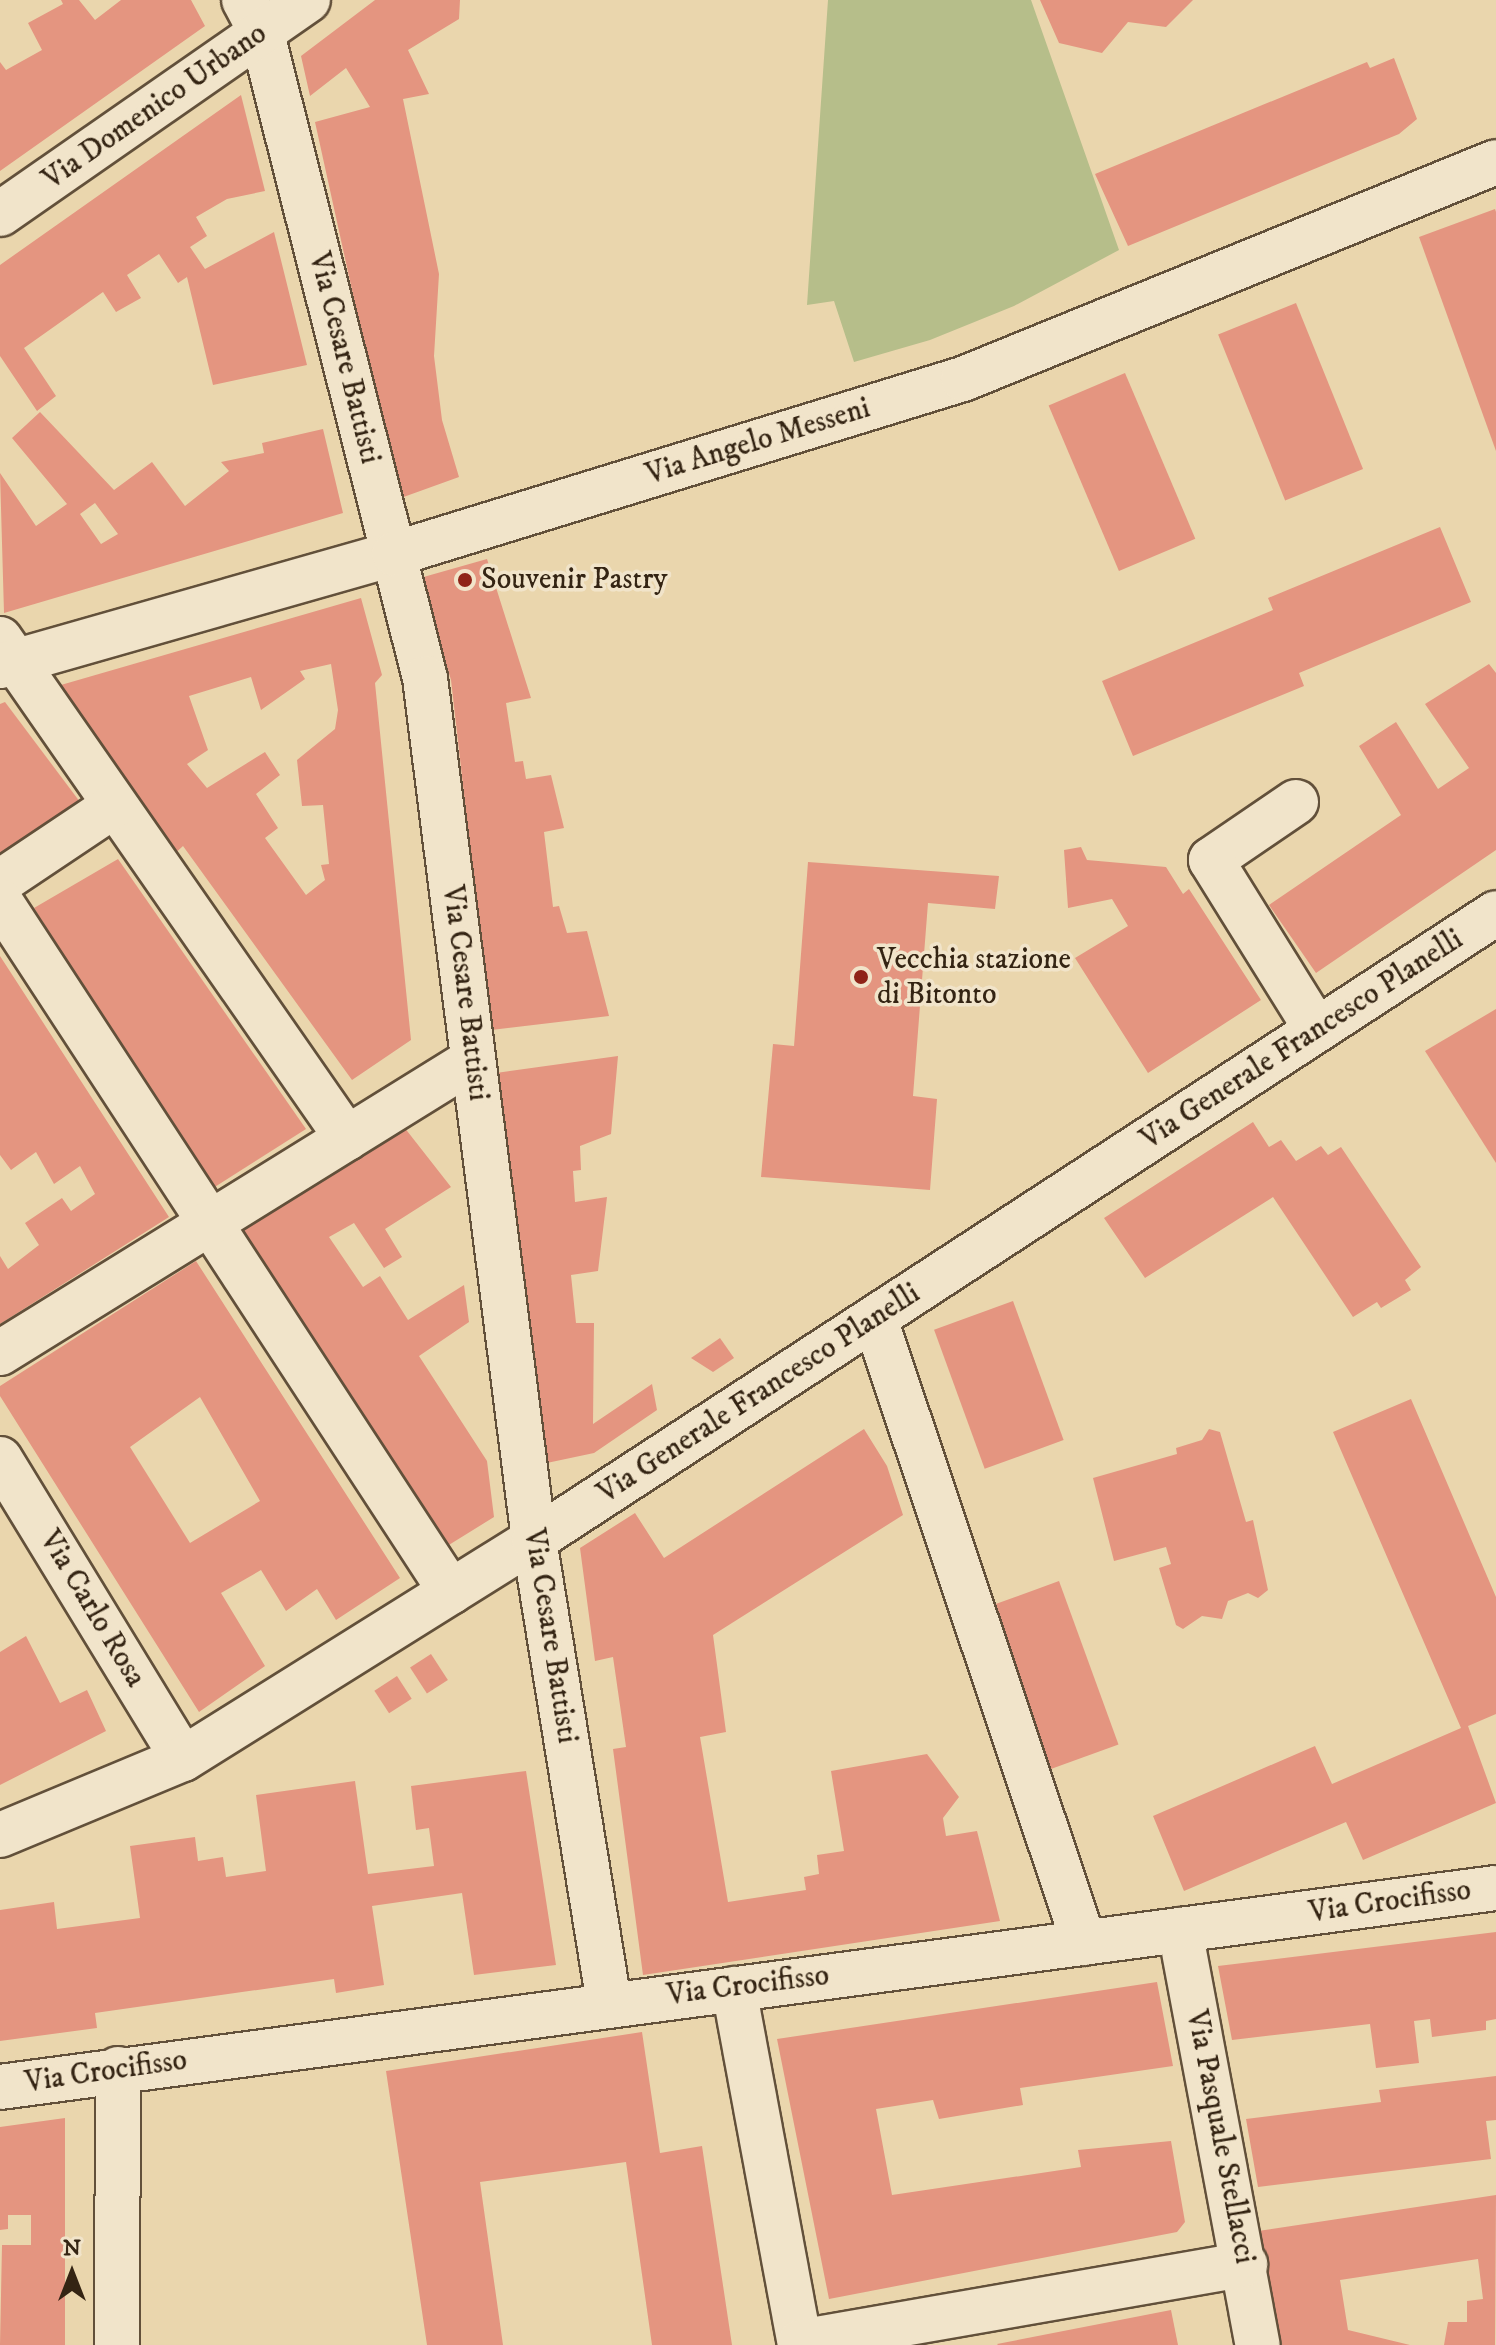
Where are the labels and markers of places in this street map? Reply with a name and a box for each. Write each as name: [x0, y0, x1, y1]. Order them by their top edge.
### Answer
place label: Souvenir Pastry: [481, 562, 668, 598]
marker: Souvenir Pastry: [456, 571, 474, 589]
place label: Vecchia stazione di Bitonto: [877, 942, 1071, 1012]
marker: Vecchia stazione di Bitonto: [852, 968, 870, 986]

